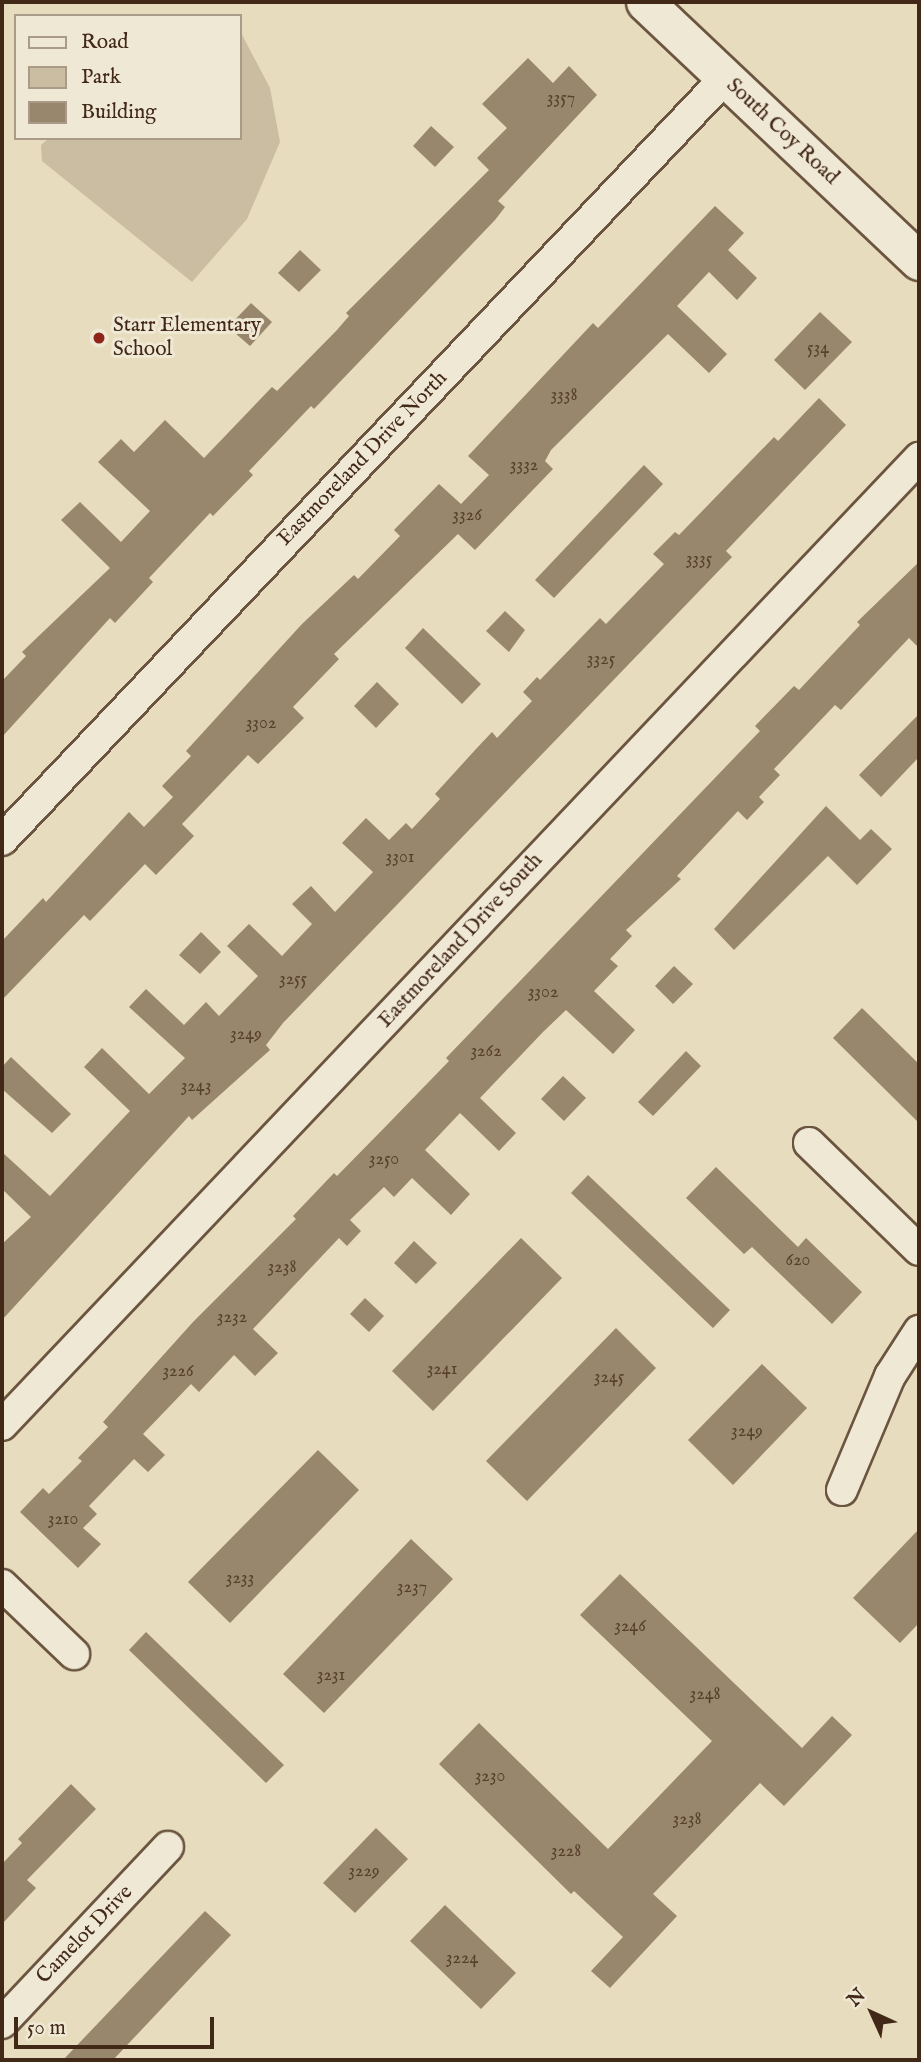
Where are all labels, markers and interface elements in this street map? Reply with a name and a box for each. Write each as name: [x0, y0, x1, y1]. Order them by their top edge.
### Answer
legend: [14, 14, 242, 140]
text: Road: [81, 29, 128, 56]
text: Park: [81, 64, 121, 91]
street label: South Coy Road: [721, 74, 843, 190]
house number: 3357: [547, 88, 575, 110]
text: Building: [81, 99, 156, 126]
place label: Starr Elementary School: [113, 313, 261, 363]
marker: Starr Elementary School: [91, 330, 107, 346]
house number: 534: [807, 338, 829, 360]
street label: Eastmoreland Drive North: [273, 366, 453, 552]
house number: 3338: [550, 385, 578, 407]
house number: 3332: [510, 455, 538, 477]
house number: 3326: [452, 505, 482, 527]
house number: 3335: [686, 549, 712, 571]
house number: 3325: [587, 649, 615, 671]
house number: 3302: [246, 713, 276, 735]
house number: 3301: [386, 847, 414, 869]
street label: Eastmoreland Drive South: [374, 848, 548, 1034]
house number: 3255: [279, 969, 307, 991]
house number: 3302: [528, 982, 558, 1004]
house number: 3249: [230, 1024, 262, 1046]
house number: 3262: [470, 1041, 502, 1063]
house number: 3243: [181, 1076, 211, 1098]
house number: 3250: [369, 1149, 399, 1171]
house number: 620: [786, 1250, 810, 1272]
house number: 3238: [268, 1257, 296, 1279]
house number: 3232: [217, 1307, 247, 1329]
house number: 3241: [427, 1359, 457, 1381]
house number: 3226: [162, 1361, 194, 1383]
house number: 3245: [594, 1367, 624, 1389]
house number: 3249: [731, 1421, 763, 1443]
house number: 3210: [48, 1509, 78, 1531]
house number: 3233: [226, 1568, 254, 1590]
house number: 3237: [397, 1577, 427, 1599]
house number: 3246: [614, 1616, 646, 1638]
house number: 3231: [317, 1665, 345, 1687]
house number: 3248: [689, 1684, 721, 1706]
house number: 3230: [475, 1766, 505, 1788]
house number: 3238: [673, 1809, 701, 1831]
house number: 3228: [551, 1841, 581, 1863]
house number: 3229: [348, 1861, 380, 1883]
street label: Camelot Drive: [32, 1880, 138, 1990]
house number: 3224: [446, 1948, 478, 1970]
north arrow: [837, 1978, 907, 2048]
text: N: [843, 1984, 871, 2012]
scale bar: [18, 2002, 217, 2046]
text: 50 m: [27, 2015, 66, 2042]

